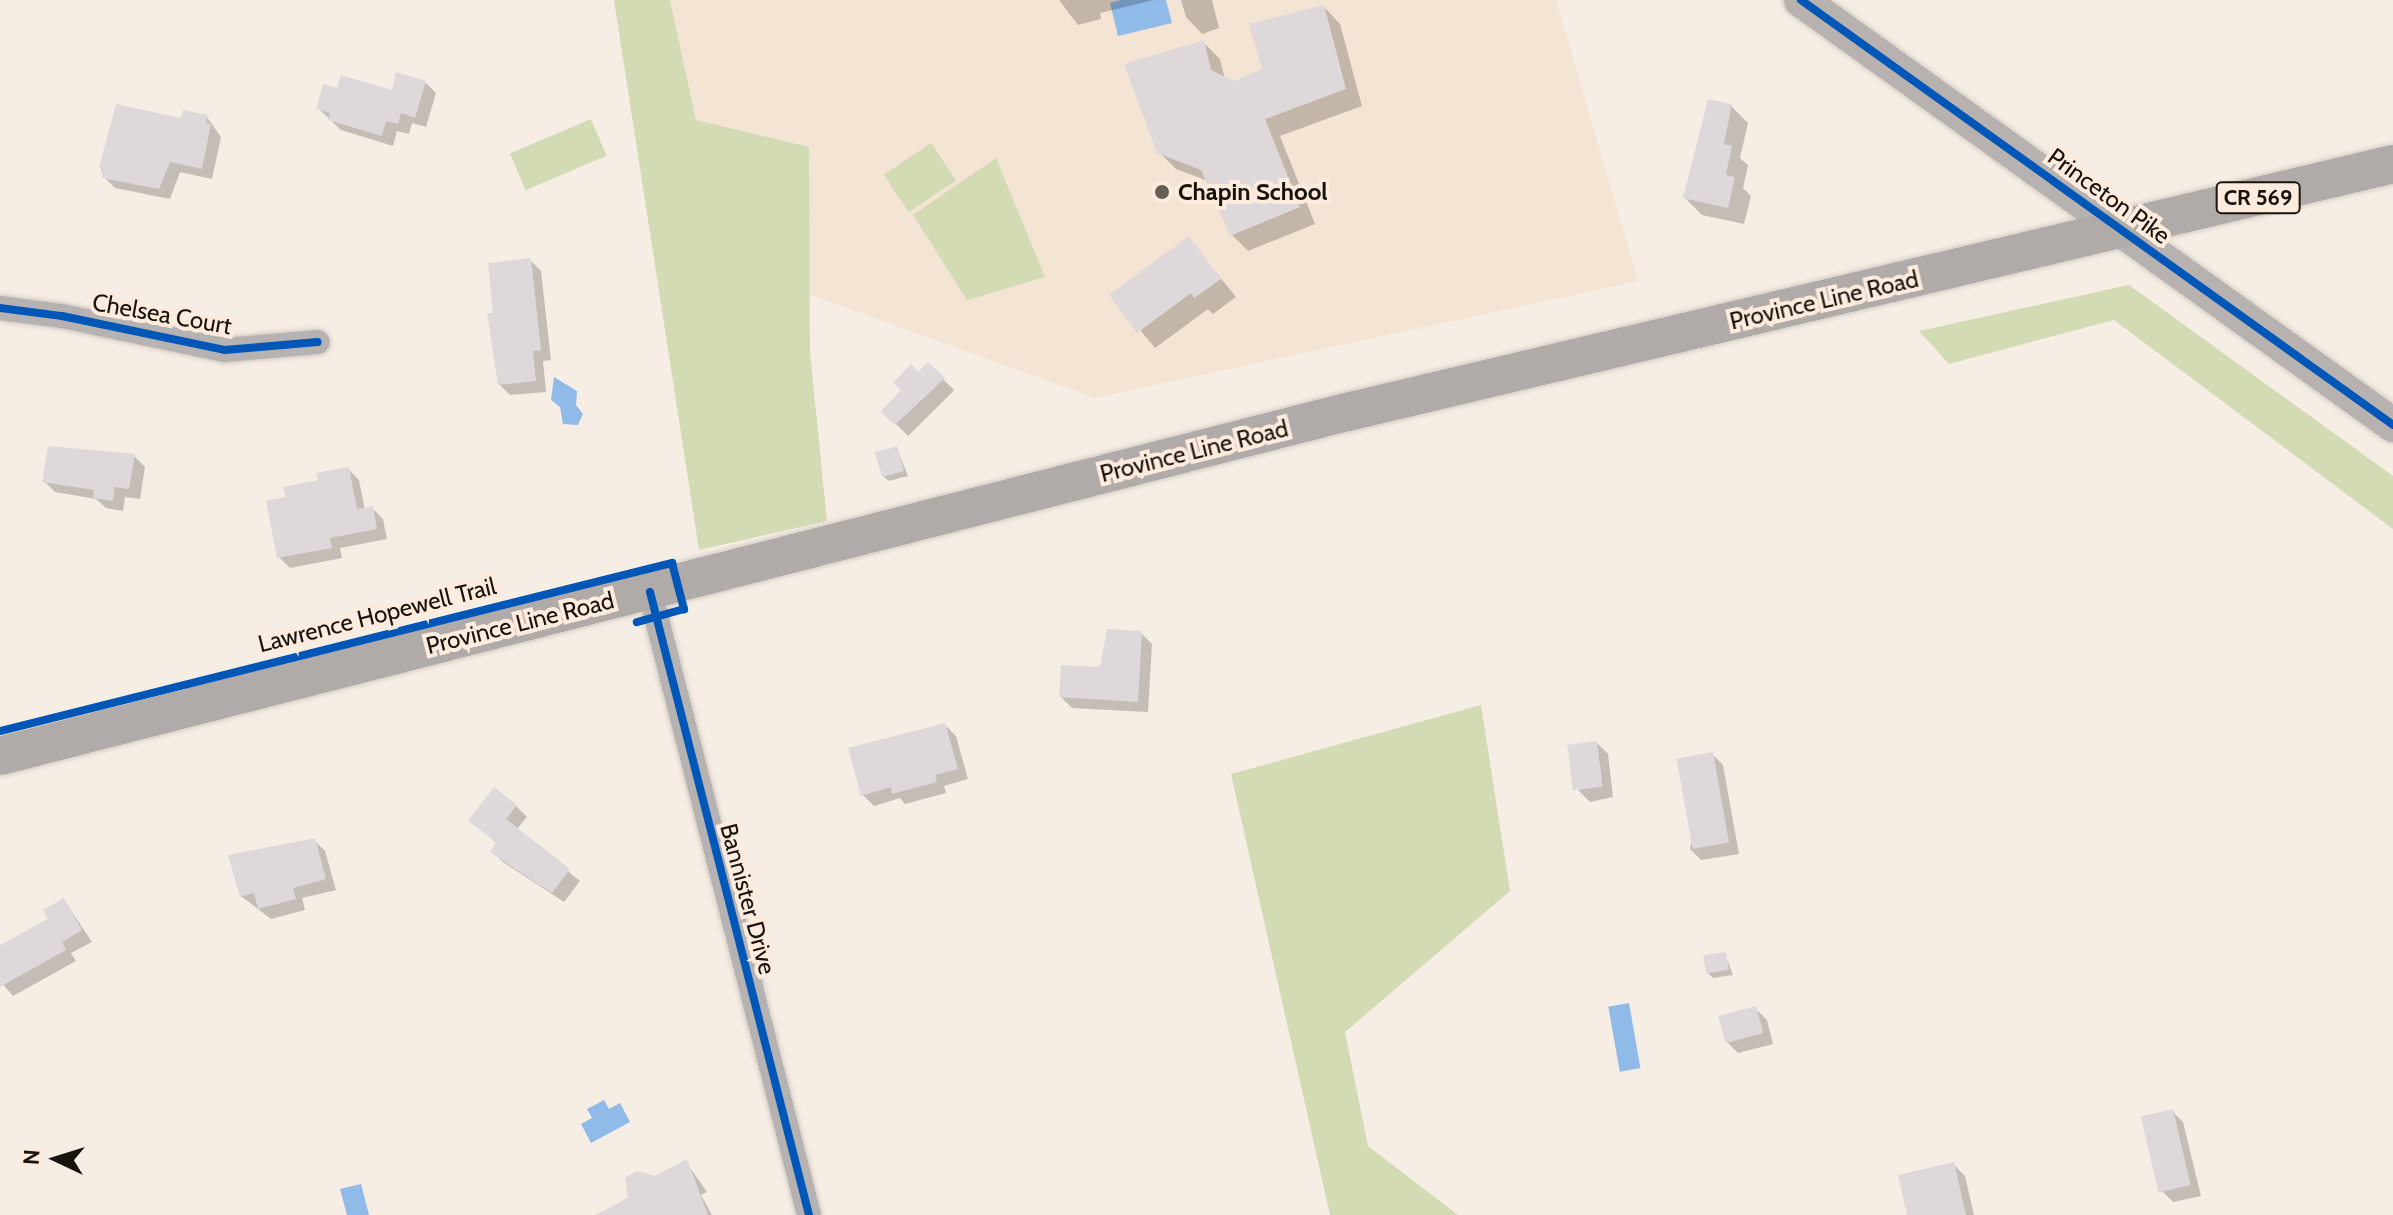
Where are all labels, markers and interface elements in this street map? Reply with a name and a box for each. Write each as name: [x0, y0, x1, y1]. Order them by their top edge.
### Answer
street label: Princeton Pike: [2042, 142, 2176, 250]
place label: Chapin School: [1178, 178, 1328, 206]
road number: CR 569: [2214, 180, 2302, 216]
marker: Chapin School: [1153, 183, 1171, 201]
street label: Province Line Road: [1727, 264, 1921, 336]
street label: Chelsea Court: [90, 288, 234, 340]
street label: Province Line Road: [1097, 414, 1291, 488]
street label: Lawrence Hopewell Trail: [255, 571, 499, 659]
street label: Province Line Road: [423, 586, 617, 660]
street label: Bannister Drive: [714, 821, 782, 977]
north arrow: [16, 1119, 96, 1199]
text: N: [18, 1149, 46, 1166]

